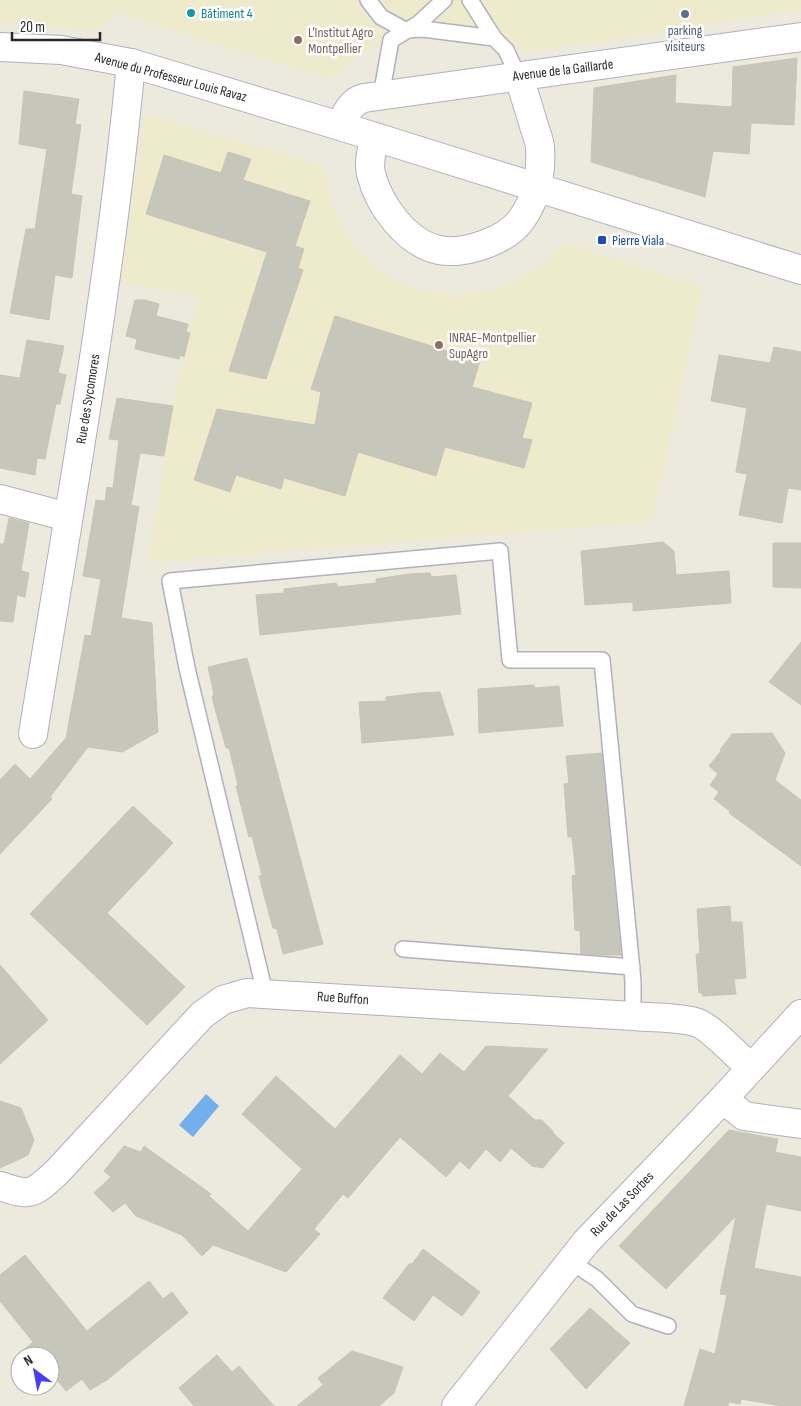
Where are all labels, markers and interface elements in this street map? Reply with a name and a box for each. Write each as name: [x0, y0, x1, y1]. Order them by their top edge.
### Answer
place label: Bâtiment 4: [201, 5, 253, 22]
marker: Bâtiment 4: [185, 7, 197, 19]
marker: parking visiteurs: [679, 8, 691, 20]
scale bar: [12, 10, 100, 42]
text: 20 m: [20, 18, 45, 37]
place label: parking visiteurs: [665, 22, 705, 55]
place label: L'Institut Agro Montpellier: [308, 24, 373, 57]
marker: L'Institut Agro Montpellier: [292, 34, 304, 46]
street label: Avenue du Professeur Louis Ravaz: [92, 48, 249, 105]
street label: Avenue de la Gaillarde: [511, 55, 614, 85]
place label: Pierre Viala: [612, 232, 664, 249]
marker: Pierre Viala: [596, 234, 608, 246]
place label: INRAE-Montpellier SupAgro: [449, 329, 536, 362]
marker: INRAE-Montpellier SupAgro: [433, 339, 445, 351]
street label: Rue des Sycomores: [73, 353, 103, 445]
street label: Rue Buffon: [317, 988, 369, 1008]
street label: Rue de Las Sorbes: [587, 1168, 657, 1240]
north arrow: [10, 1346, 60, 1396]
text: N: [21, 1351, 36, 1370]

